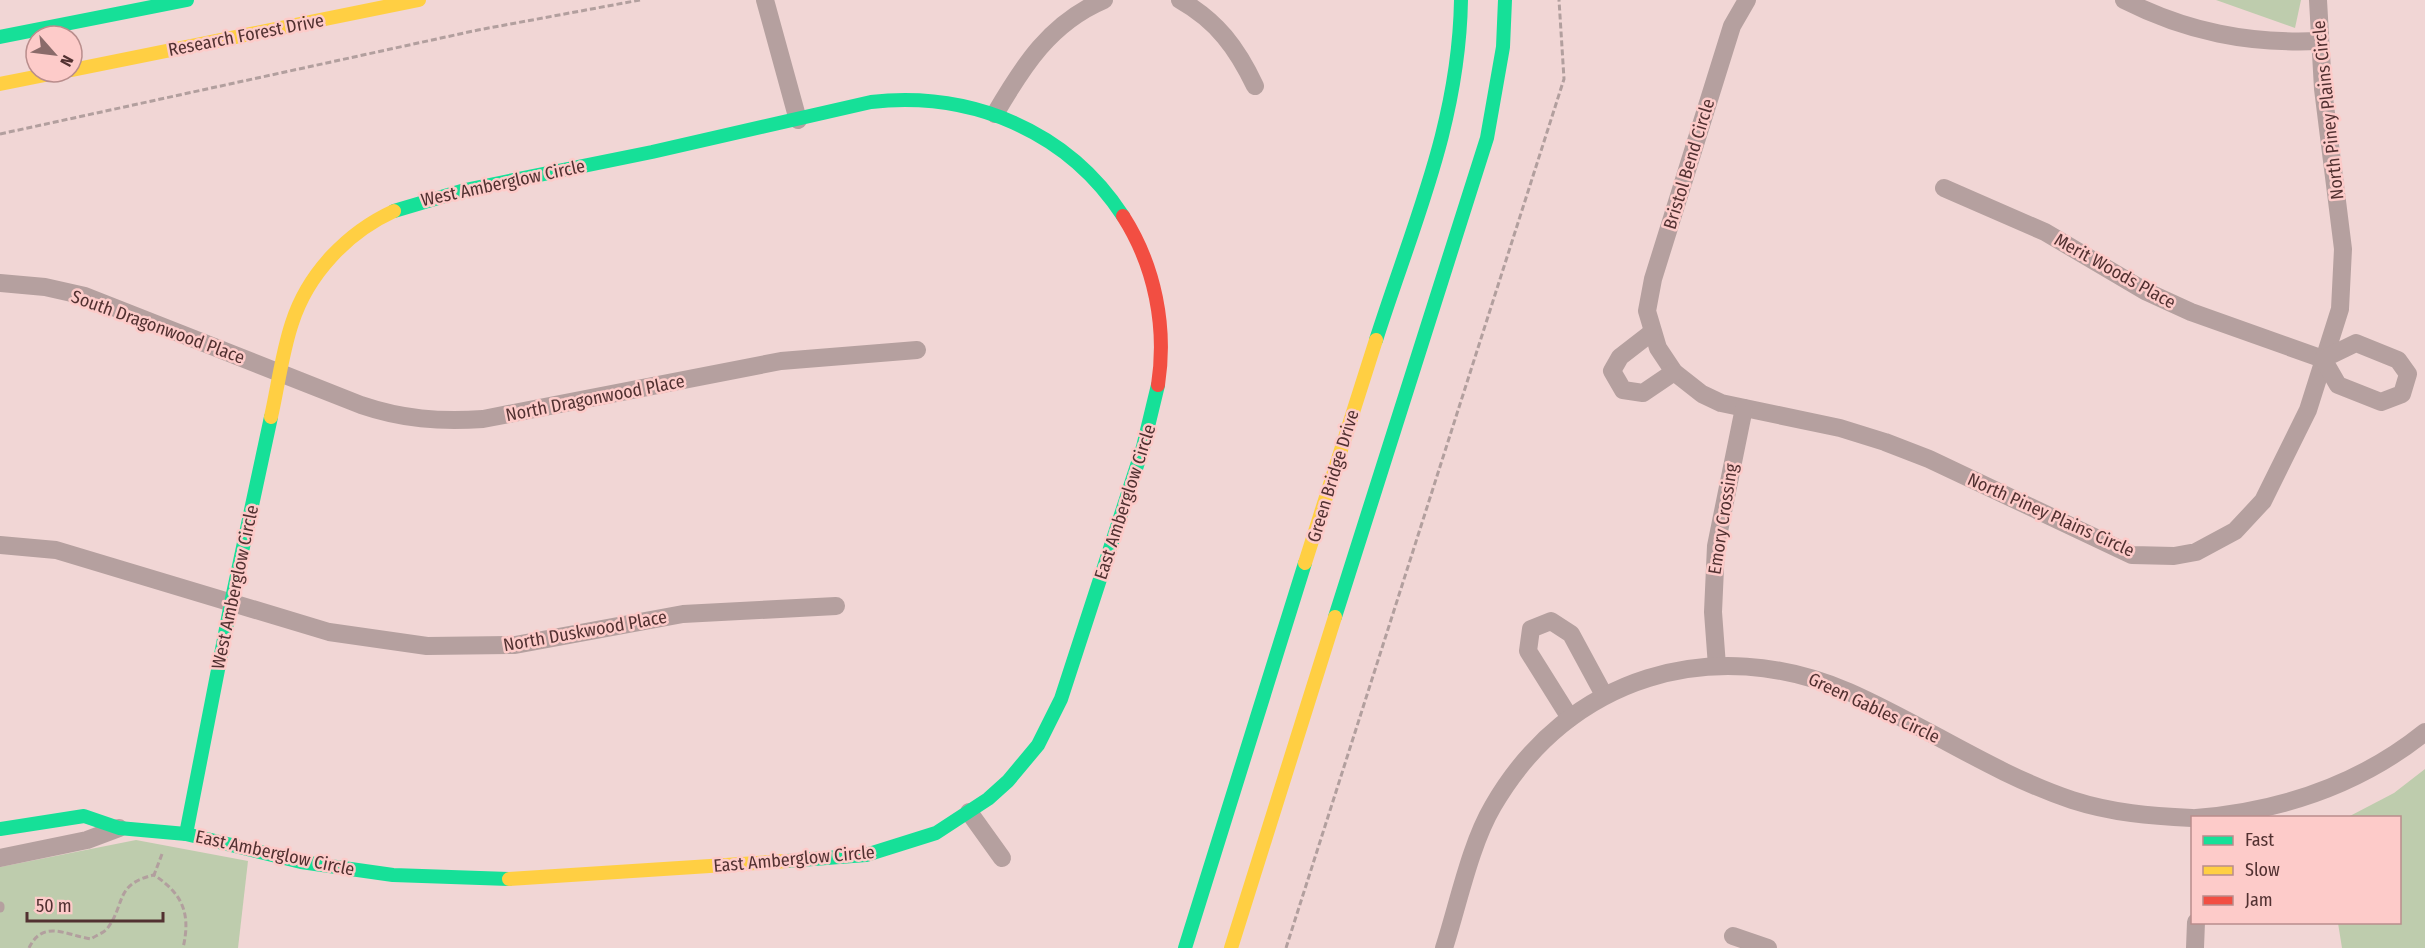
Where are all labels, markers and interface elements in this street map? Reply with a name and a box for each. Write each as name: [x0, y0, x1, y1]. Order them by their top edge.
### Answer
street label: Research Forest Drive: [166, 9, 326, 61]
street label: North Piney Plains Circle: [2308, 19, 2348, 201]
north arrow: [24, 24, 84, 84]
text: N: [56, 52, 77, 70]
street label: Bristol Bend Circle: [1659, 96, 1719, 232]
street label: West Amberglow Circle: [419, 155, 587, 211]
street label: Merit Woods Place: [2050, 229, 2180, 313]
street label: South Dragonwood Place: [68, 285, 248, 369]
street label: North Dragonwood Place: [504, 370, 686, 426]
street label: Green Bridge Drive: [1302, 407, 1364, 545]
street label: East Amberglow Circle: [1090, 422, 1161, 582]
street label: Emory Crossing: [1703, 461, 1743, 576]
street label: North Piney Plains Circle: [1964, 468, 2138, 562]
street label: West Amberglow Circle: [207, 503, 263, 671]
street label: North Duskwood Place: [501, 606, 669, 656]
street label: Green Gables Circle: [1805, 668, 1943, 748]
legend: [2191, 816, 2401, 924]
street label: East Amberglow Circle: [194, 825, 357, 881]
text: Fast: [2245, 829, 2274, 851]
street label: East Amberglow Circle: [712, 841, 876, 877]
text: Slow: [2245, 859, 2280, 881]
scale bar: [27, 885, 164, 923]
text: Jam: [2245, 889, 2273, 911]
text: 50 m: [36, 895, 72, 917]

